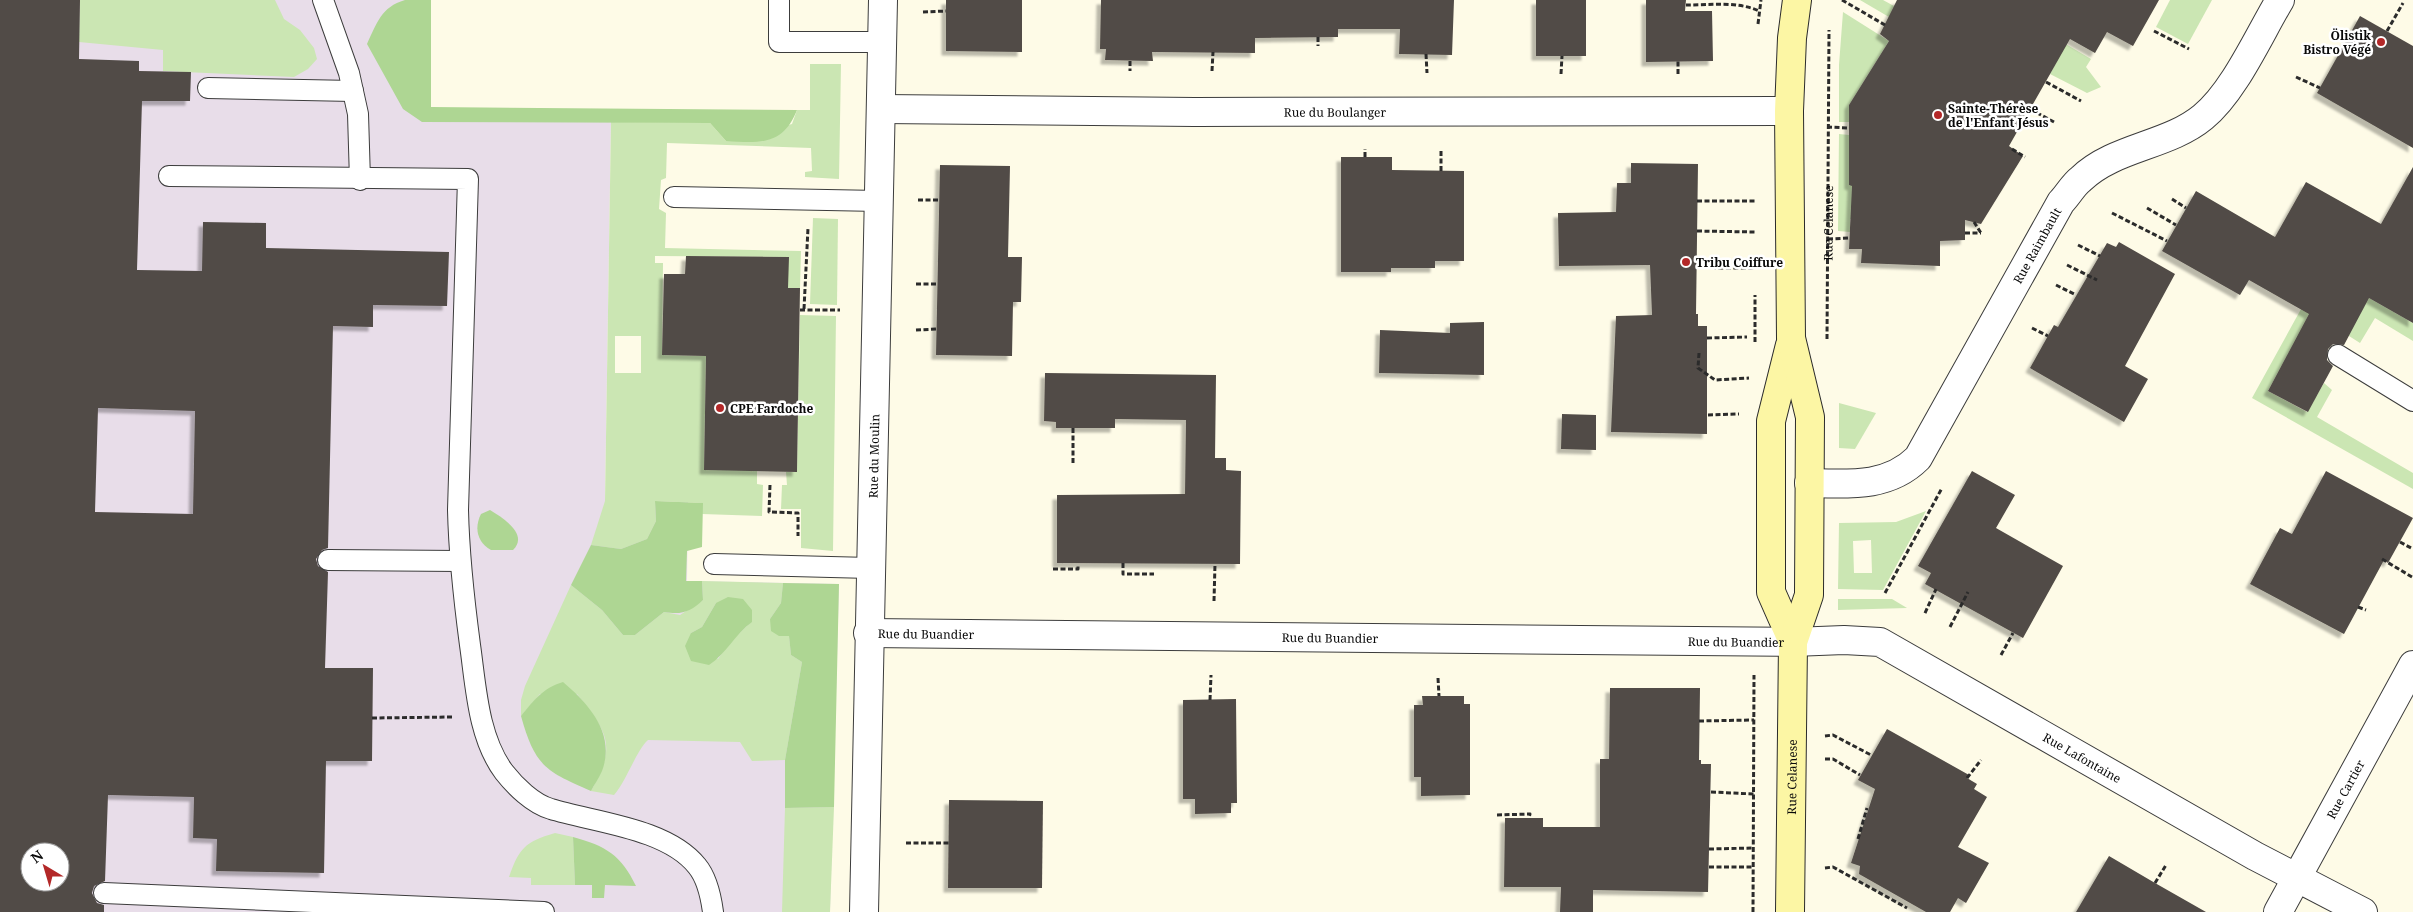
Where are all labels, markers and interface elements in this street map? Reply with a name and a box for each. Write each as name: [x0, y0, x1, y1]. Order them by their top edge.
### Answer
place label: Ölistik Bistro Végé: [2303, 27, 2371, 58]
marker: Ölistik Bistro Végé: [2375, 36, 2387, 48]
place label: Sainte-Thérèse de l'Enfant Jésus: [1948, 100, 2049, 131]
street label: Rue du Boulanger: [1284, 103, 1387, 120]
marker: Sainte-Thérèse de l'Enfant Jésus: [1932, 109, 1944, 121]
street label: Rue Celanese: [1819, 185, 1836, 261]
street label: Rue Raimbault: [2009, 204, 2065, 286]
place label: Tribu Coiffure: [1696, 254, 1783, 271]
marker: Tribu Coiffure: [1680, 256, 1692, 268]
place label: CPE Fardoche: [730, 400, 814, 417]
marker: CPE Fardoche: [714, 402, 726, 414]
street label: Rue du Moulin: [864, 414, 883, 498]
street label: Rue du Buandier: [878, 625, 975, 643]
street label: Rue du Buandier: [1282, 629, 1379, 646]
street label: Rue du Buandier: [1688, 632, 1785, 650]
street label: Rue Lafontaine: [2040, 728, 2124, 786]
street label: Rue Celanese: [1783, 739, 1800, 815]
street label: Rue Cartier: [2322, 756, 2368, 822]
north arrow: [20, 842, 70, 892]
text: N: [26, 845, 47, 867]

